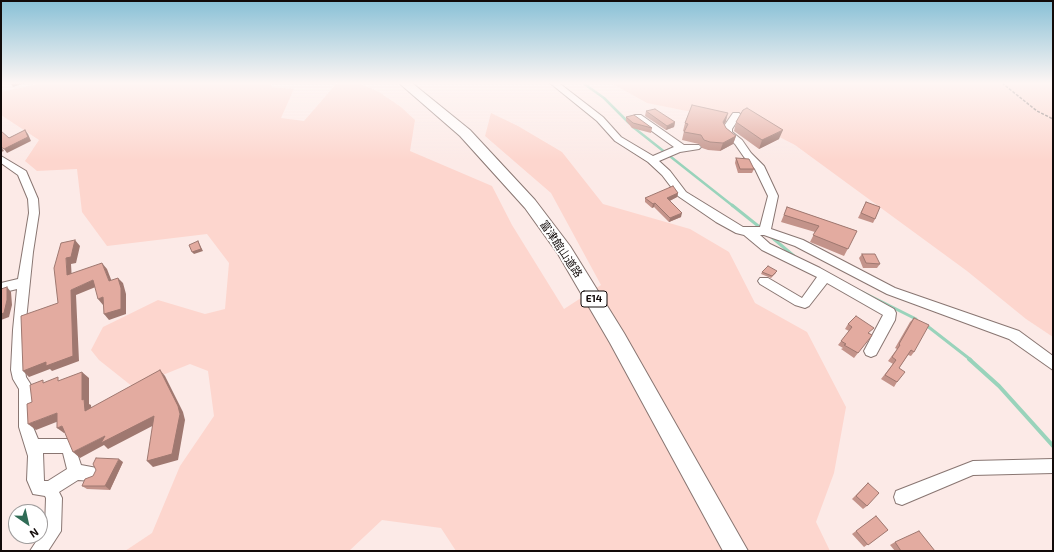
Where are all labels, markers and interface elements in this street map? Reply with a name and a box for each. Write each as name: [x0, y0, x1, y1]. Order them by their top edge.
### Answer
street label: 富津館山道路: [537, 218, 585, 280]
road number: E14: [581, 291, 607, 307]
north arrow: [8, 504, 48, 544]
text: N: [28, 526, 41, 541]

